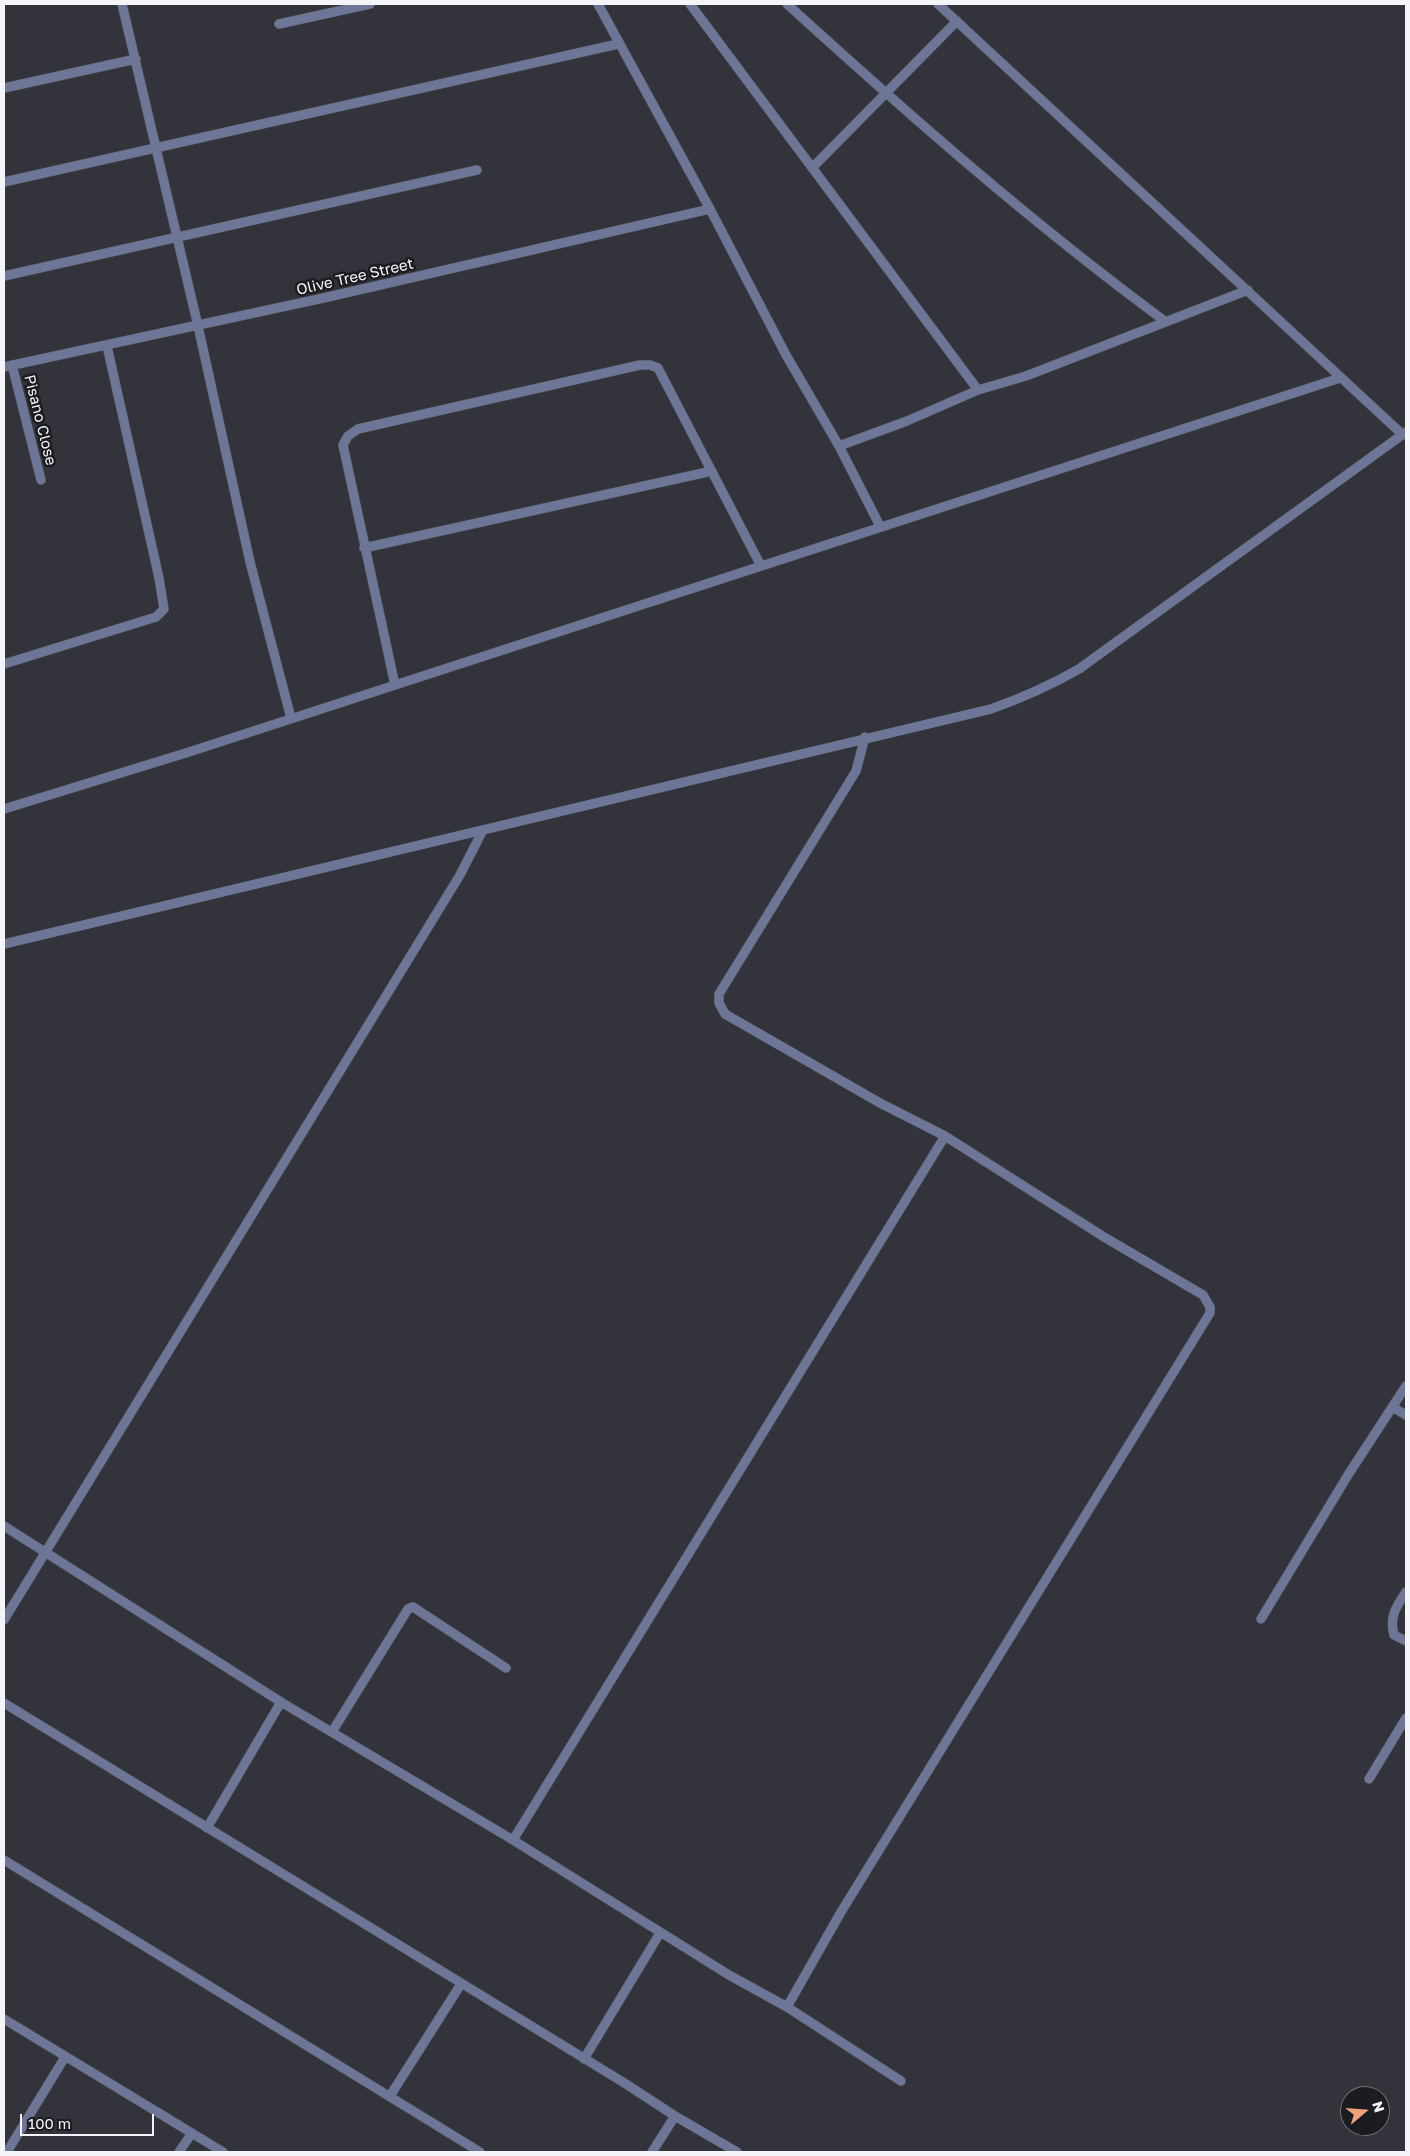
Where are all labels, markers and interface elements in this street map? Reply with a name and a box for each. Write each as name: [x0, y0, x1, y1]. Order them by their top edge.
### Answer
street label: Olive Tree Street: [295, 255, 415, 299]
street label: Pisano Close: [20, 373, 60, 467]
north arrow: [1340, 2086, 1390, 2136]
text: N: [1369, 2099, 1389, 2114]
scale bar: [22, 2104, 156, 2136]
text: 100 m: [28, 2114, 71, 2132]

